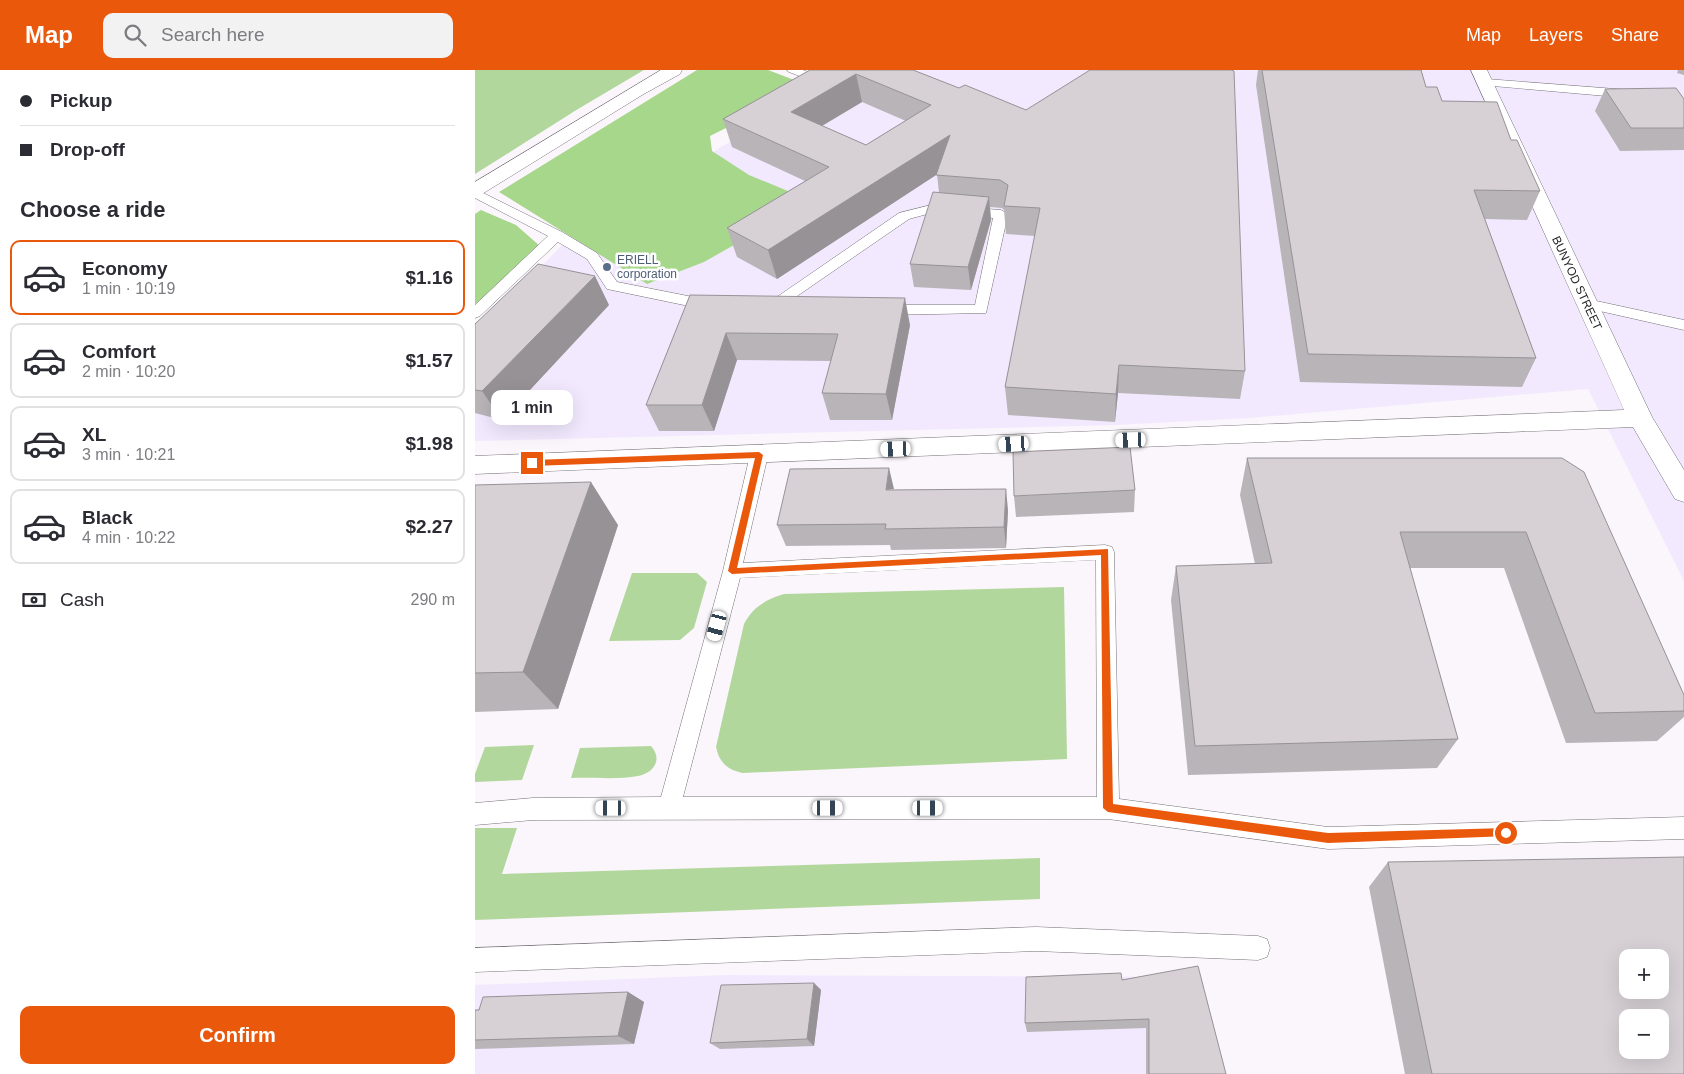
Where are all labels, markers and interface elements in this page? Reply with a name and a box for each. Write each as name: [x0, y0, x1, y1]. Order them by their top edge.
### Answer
search box: [103, 13, 453, 58]
text: Map: [25, 21, 73, 48]
icon: search: [121, 21, 149, 49]
text: Search here: [161, 24, 265, 45]
text: Map: [1466, 25, 1501, 45]
text: Layers: [1529, 25, 1583, 45]
text: Share: [1611, 25, 1659, 45]
text: Pickup: [50, 90, 112, 111]
text: Drop-off: [50, 139, 125, 160]
text: Choose a ride: [20, 197, 165, 222]
street label: BUNYOD STREET: [1549, 234, 1605, 333]
place label: ERIELL corporation: [617, 253, 677, 281]
icon: car: [22, 255, 67, 300]
text: Economy: [82, 258, 168, 279]
marker: ERIELL corporation: [601, 261, 613, 273]
text: $1.16: [405, 267, 453, 288]
text: 1 min · 10:19: [82, 280, 175, 297]
icon: car: [22, 338, 67, 383]
text: Comfort: [82, 341, 156, 362]
text: $1.57: [405, 350, 453, 371]
text: 2 min · 10:20: [82, 363, 175, 380]
callout: 1 min: [491, 390, 573, 426]
text: 1 min: [511, 399, 553, 416]
icon: car: [22, 421, 67, 466]
text: XL: [82, 424, 106, 445]
car: [1115, 432, 1146, 448]
text: $1.98: [405, 433, 453, 454]
car: [998, 436, 1029, 452]
car: [880, 441, 911, 457]
text: 3 min · 10:21: [82, 446, 175, 463]
route end: [521, 452, 543, 474]
icon: car: [22, 504, 67, 549]
text: Black: [82, 507, 133, 528]
text: $2.27: [405, 516, 453, 537]
text: 4 min · 10:22: [82, 529, 175, 546]
icon: cash: [20, 586, 48, 614]
text: Cash: [60, 589, 104, 610]
text: 290 m: [411, 591, 455, 608]
car: [705, 610, 728, 642]
car: [596, 801, 626, 816]
car: [813, 801, 843, 816]
car: [913, 801, 943, 816]
route start: [1495, 822, 1517, 844]
map controls: [1619, 949, 1669, 1059]
button: +: [1619, 949, 1669, 999]
button: Confirm: [20, 1006, 455, 1064]
button: −: [1619, 1009, 1669, 1059]

